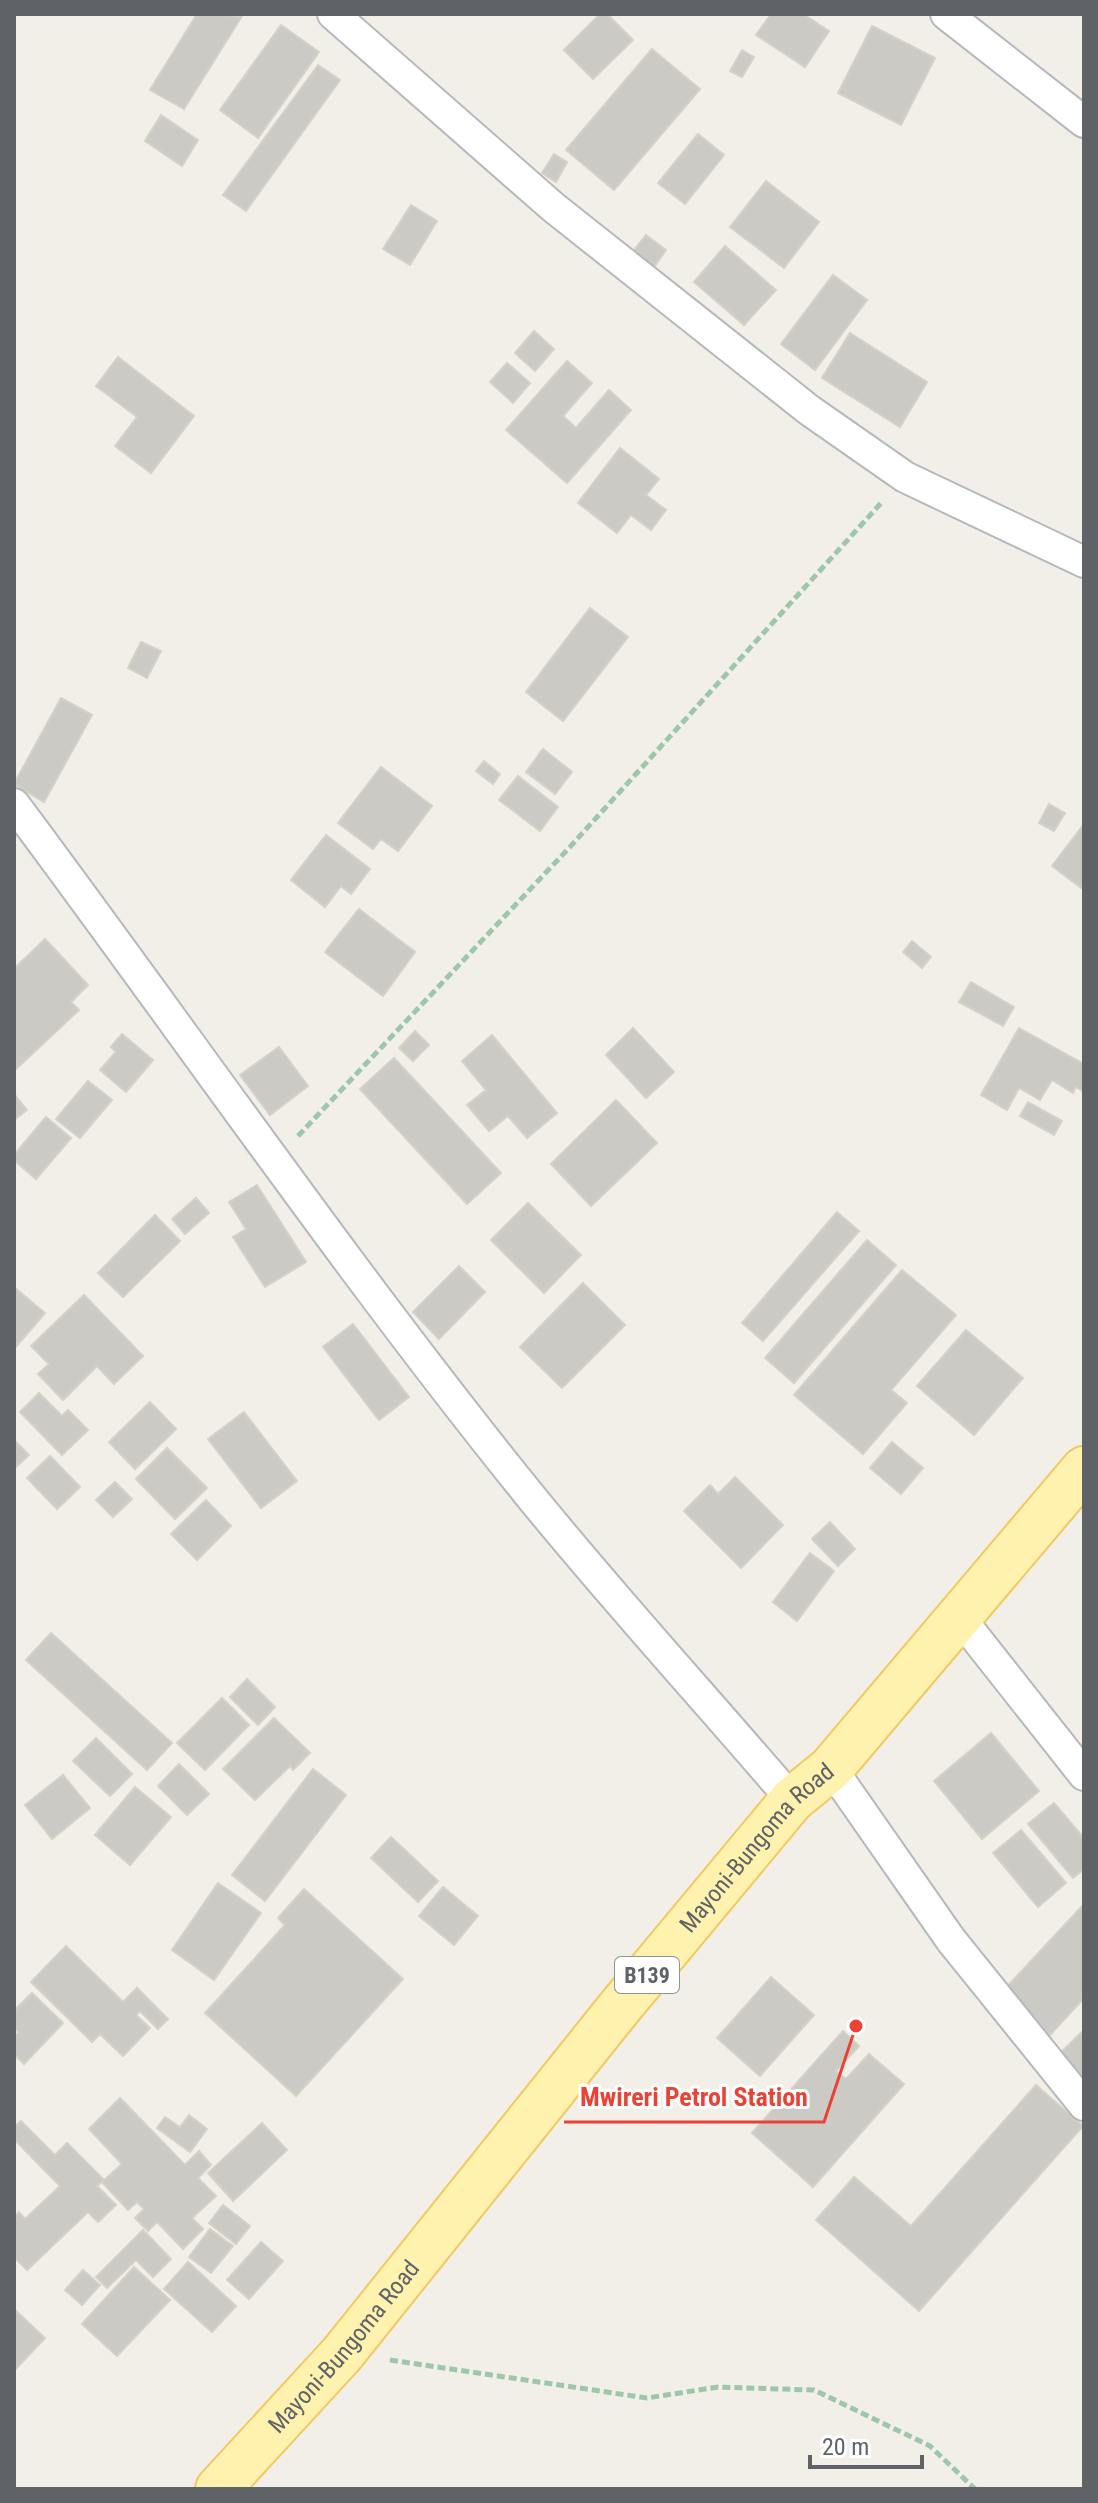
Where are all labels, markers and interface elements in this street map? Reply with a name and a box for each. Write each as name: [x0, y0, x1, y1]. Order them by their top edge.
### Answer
street label: Mayoni-Bungoma Road: [674, 1758, 839, 1938]
road number: B139: [615, 1957, 679, 1993]
callout: Mwireri Petrol Station: [564, 2072, 824, 2122]
text: Mwireri Petrol Station: [580, 2082, 808, 2112]
street label: Mayoni-Bungoma Road: [262, 2255, 425, 2439]
scale bar: [810, 2419, 922, 2469]
text: 20 m: [822, 2433, 869, 2461]

